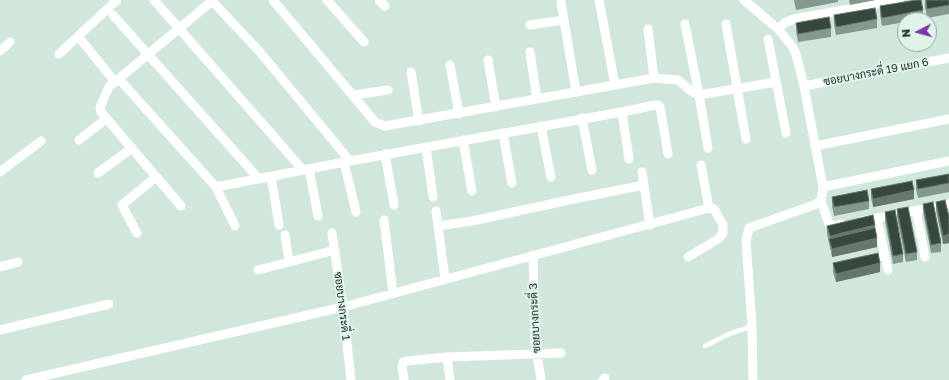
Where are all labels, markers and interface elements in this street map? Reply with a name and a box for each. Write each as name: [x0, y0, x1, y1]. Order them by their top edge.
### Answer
north arrow: [897, 12, 937, 52]
text: N: [899, 28, 912, 38]
street label: ซอยบางกระดี่ 19 แยก 6: [822, 55, 930, 89]
street label: ซอยบางกระดี่ 1: [331, 271, 353, 341]
street label: ซอยบางกระดี่ 3: [527, 283, 543, 353]

